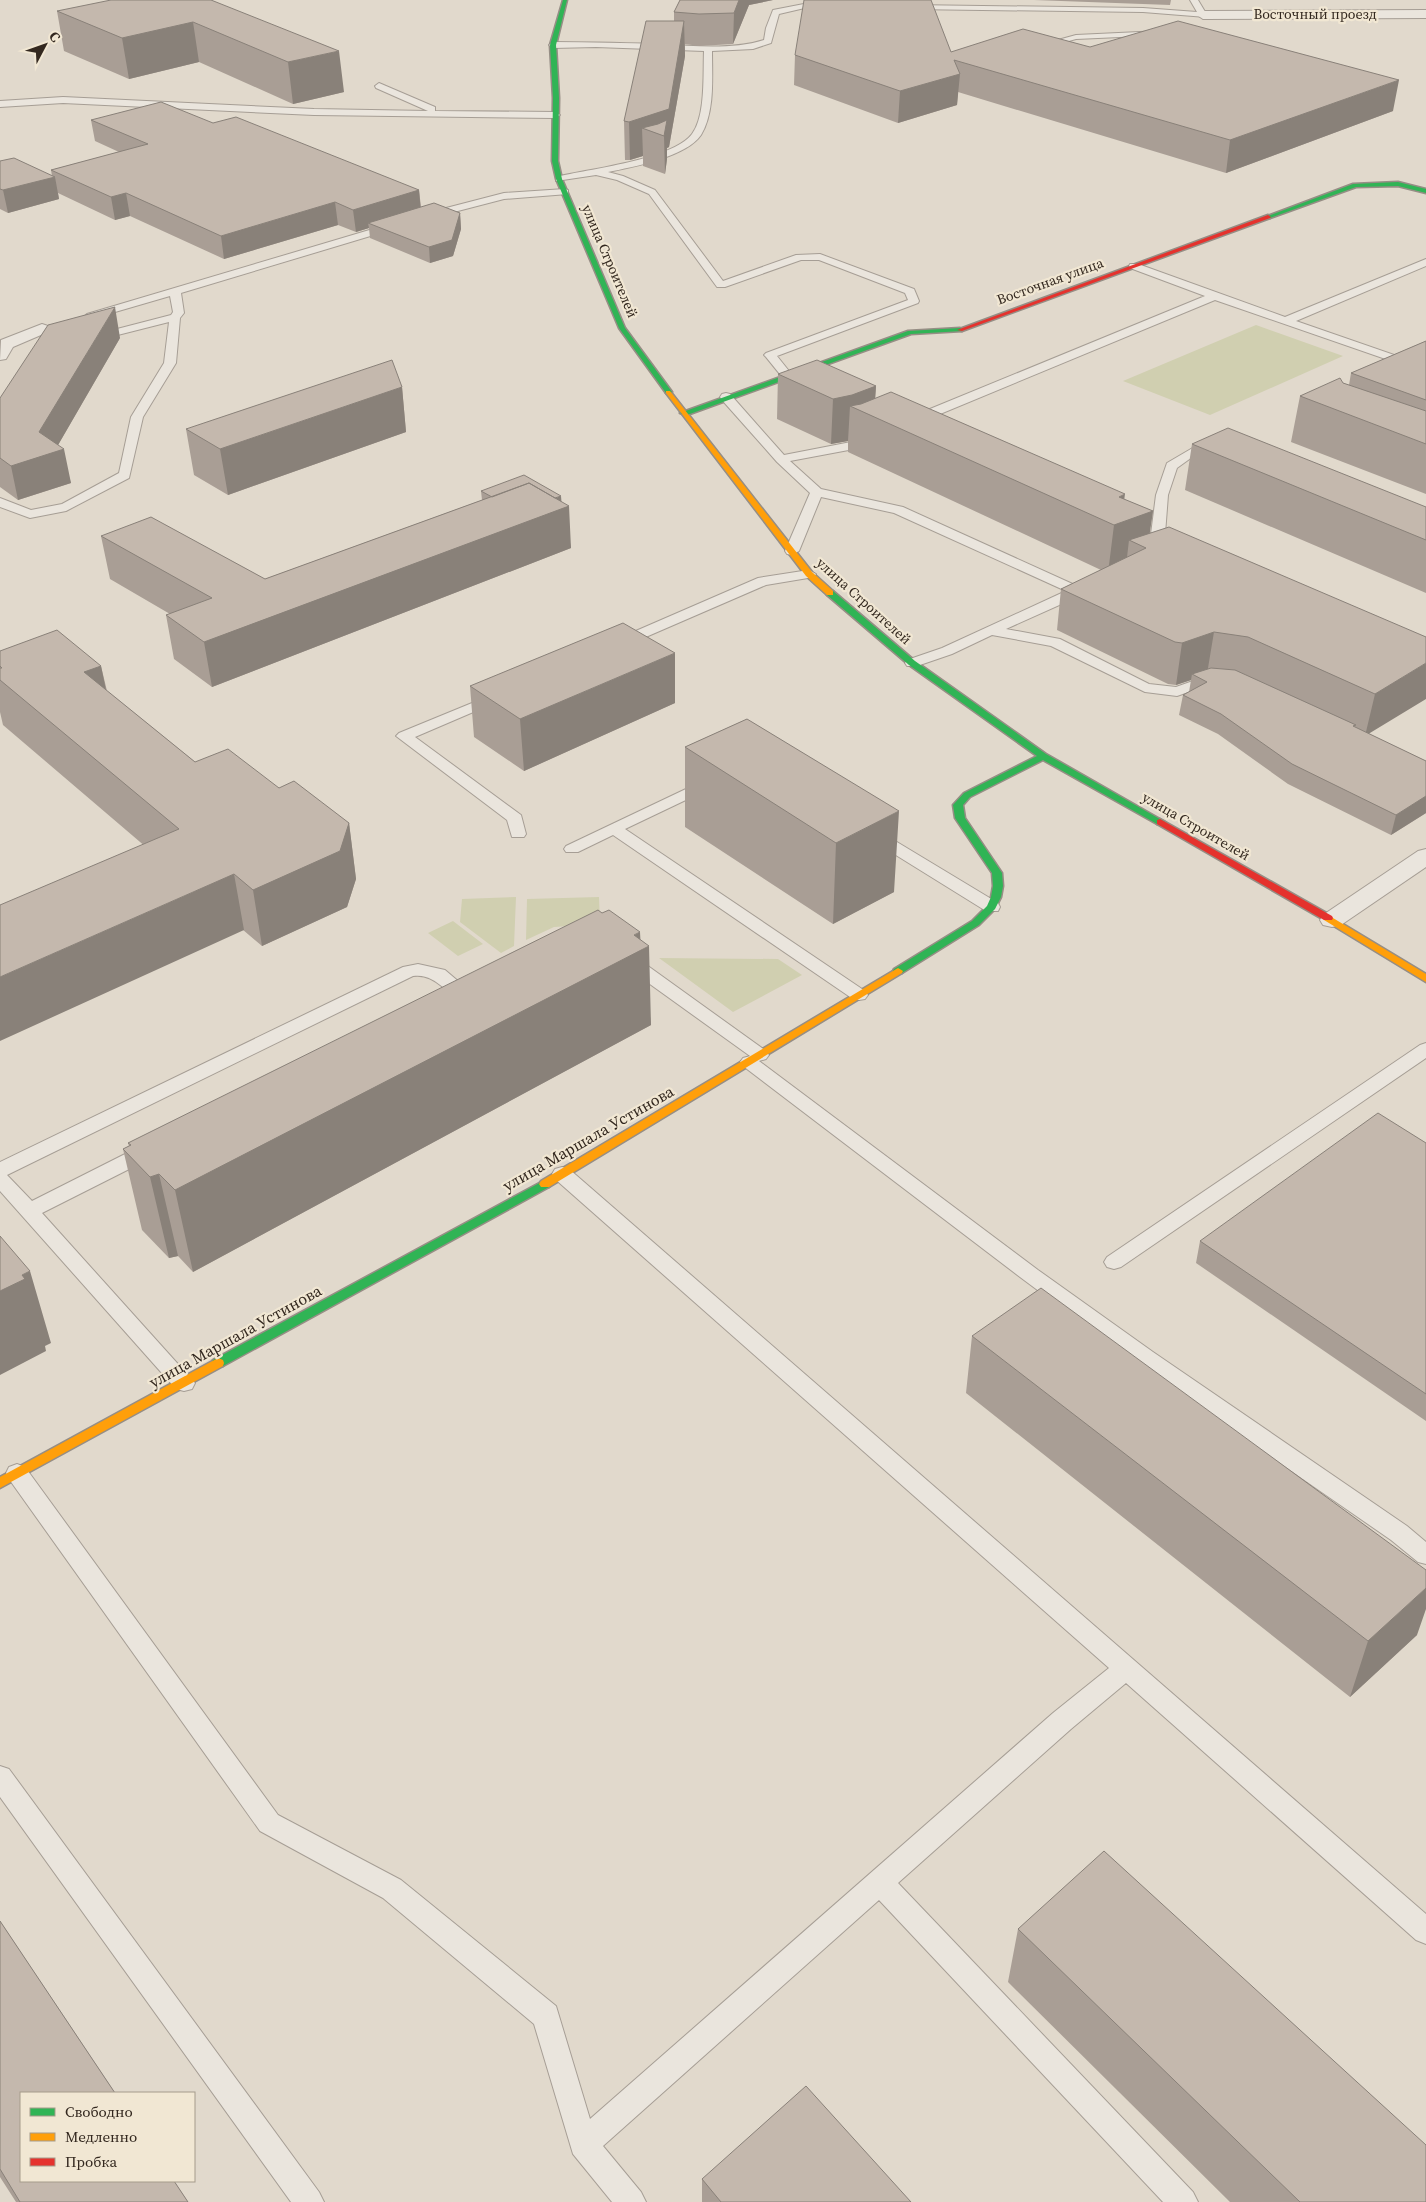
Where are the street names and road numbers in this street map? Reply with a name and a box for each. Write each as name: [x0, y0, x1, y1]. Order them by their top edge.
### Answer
street label: Восточный проезд: [1253, 4, 1377, 24]
street label: улица Строителей: [577, 201, 643, 321]
street label: Восточная улица: [994, 252, 1107, 310]
street label: улица Строителей: [812, 553, 916, 649]
street label: улица Строителей: [1138, 787, 1254, 865]
street label: улица Маршала Устинова: [498, 1079, 678, 1196]
street label: улица Маршала Устинова: [145, 1279, 326, 1393]

